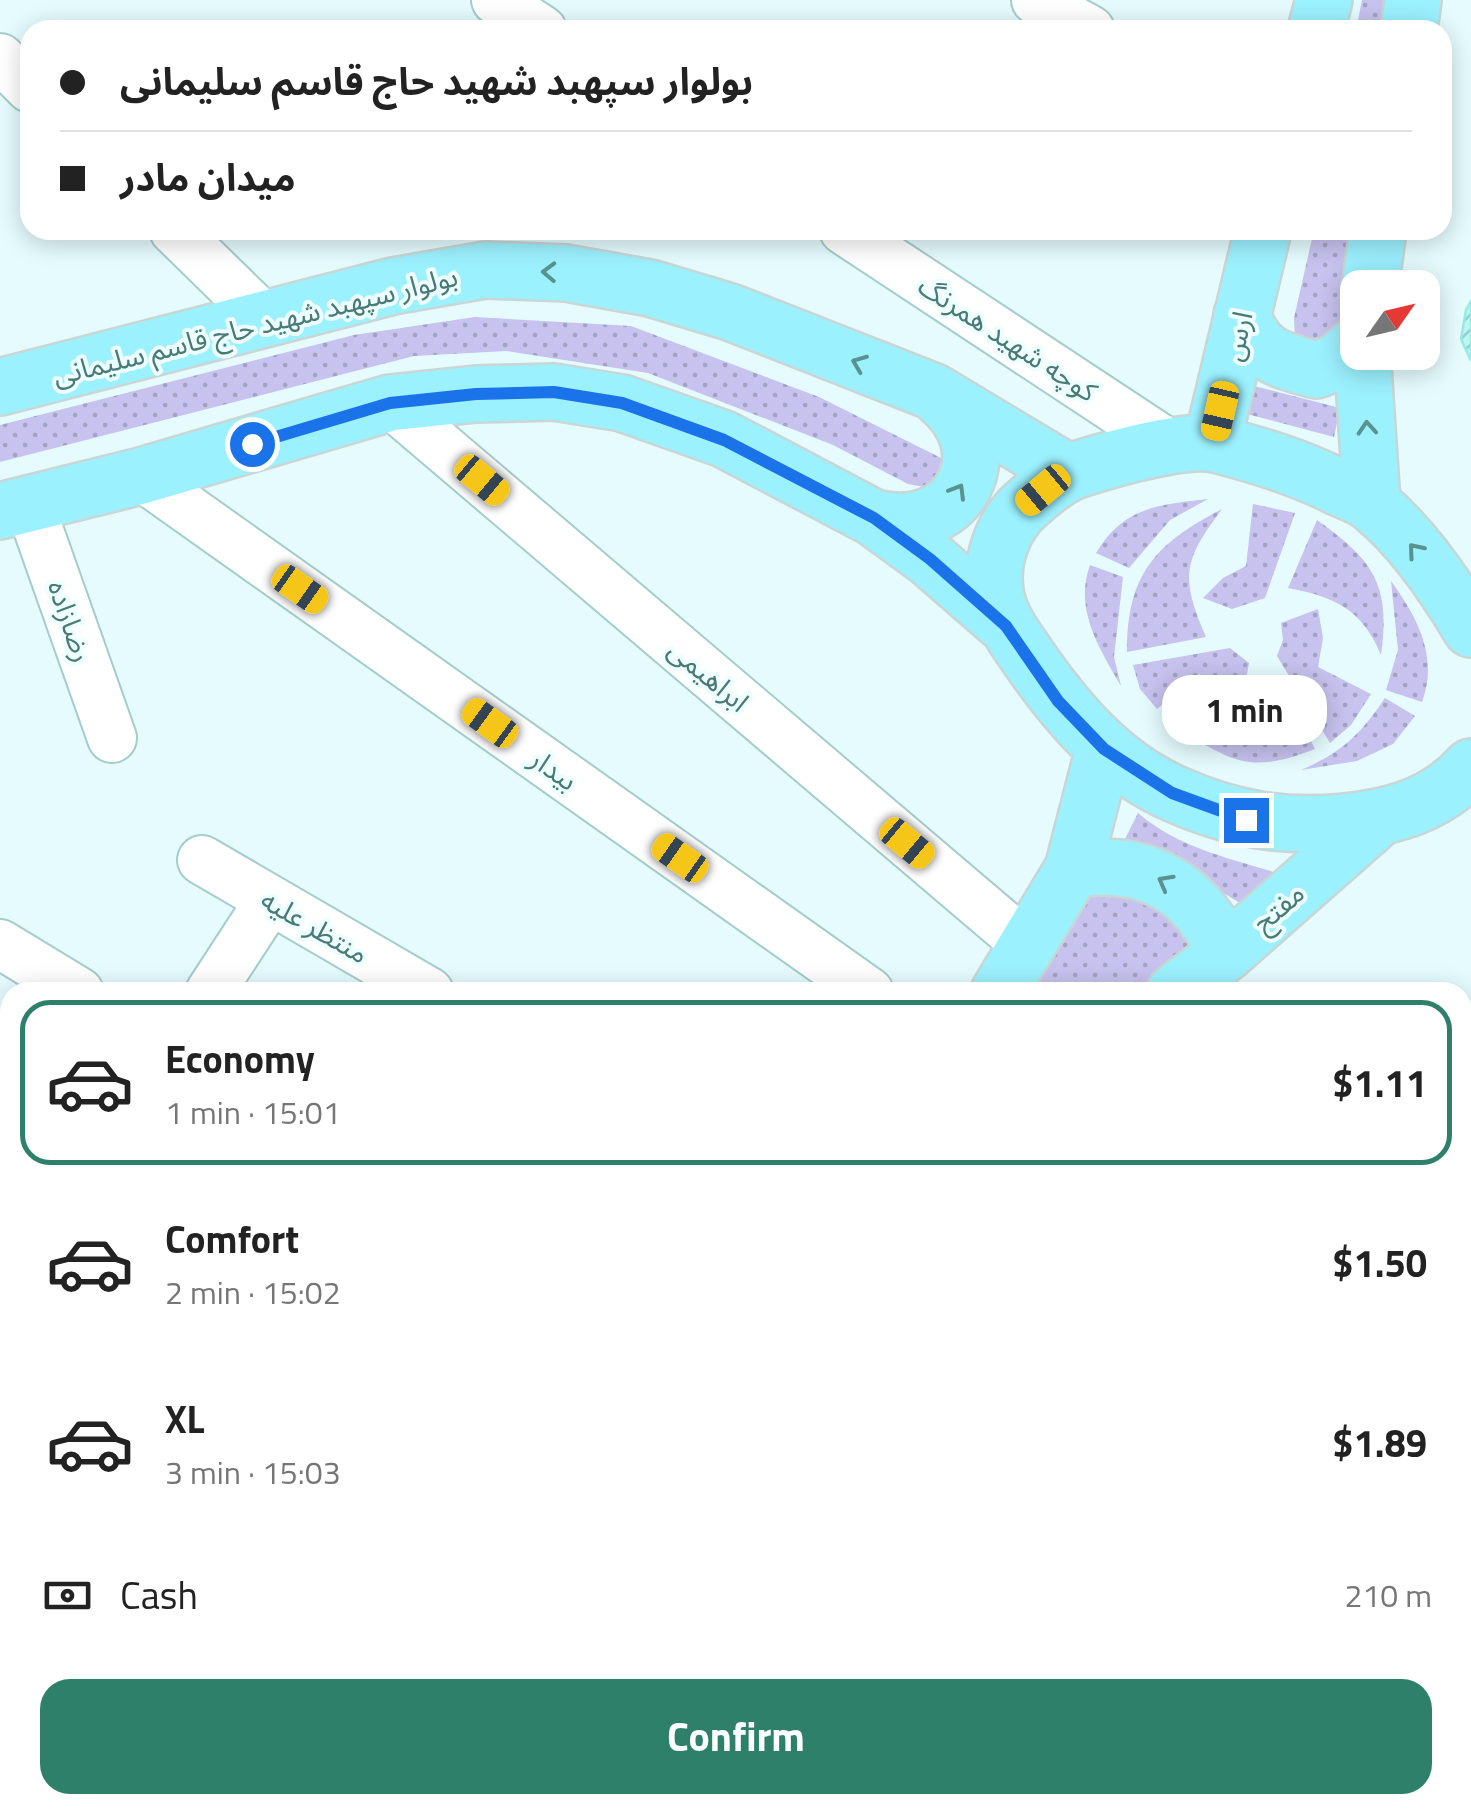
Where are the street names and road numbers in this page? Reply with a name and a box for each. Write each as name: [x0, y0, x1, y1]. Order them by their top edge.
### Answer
street label: بولوار سپهبد شهید حاج قاسم سلیمانی: [48, 254, 462, 397]
street label: کوچه شهید همرنگ: [910, 264, 1106, 412]
street label: ارس: [1210, 307, 1264, 365]
street label: رضازاده: [37, 574, 105, 668]
street label: ابراهیمی: [659, 628, 759, 722]
street label: بیدار: [520, 737, 587, 801]
street label: مفتح: [1242, 872, 1314, 942]
street label: منتظر علیه: [253, 878, 377, 974]

